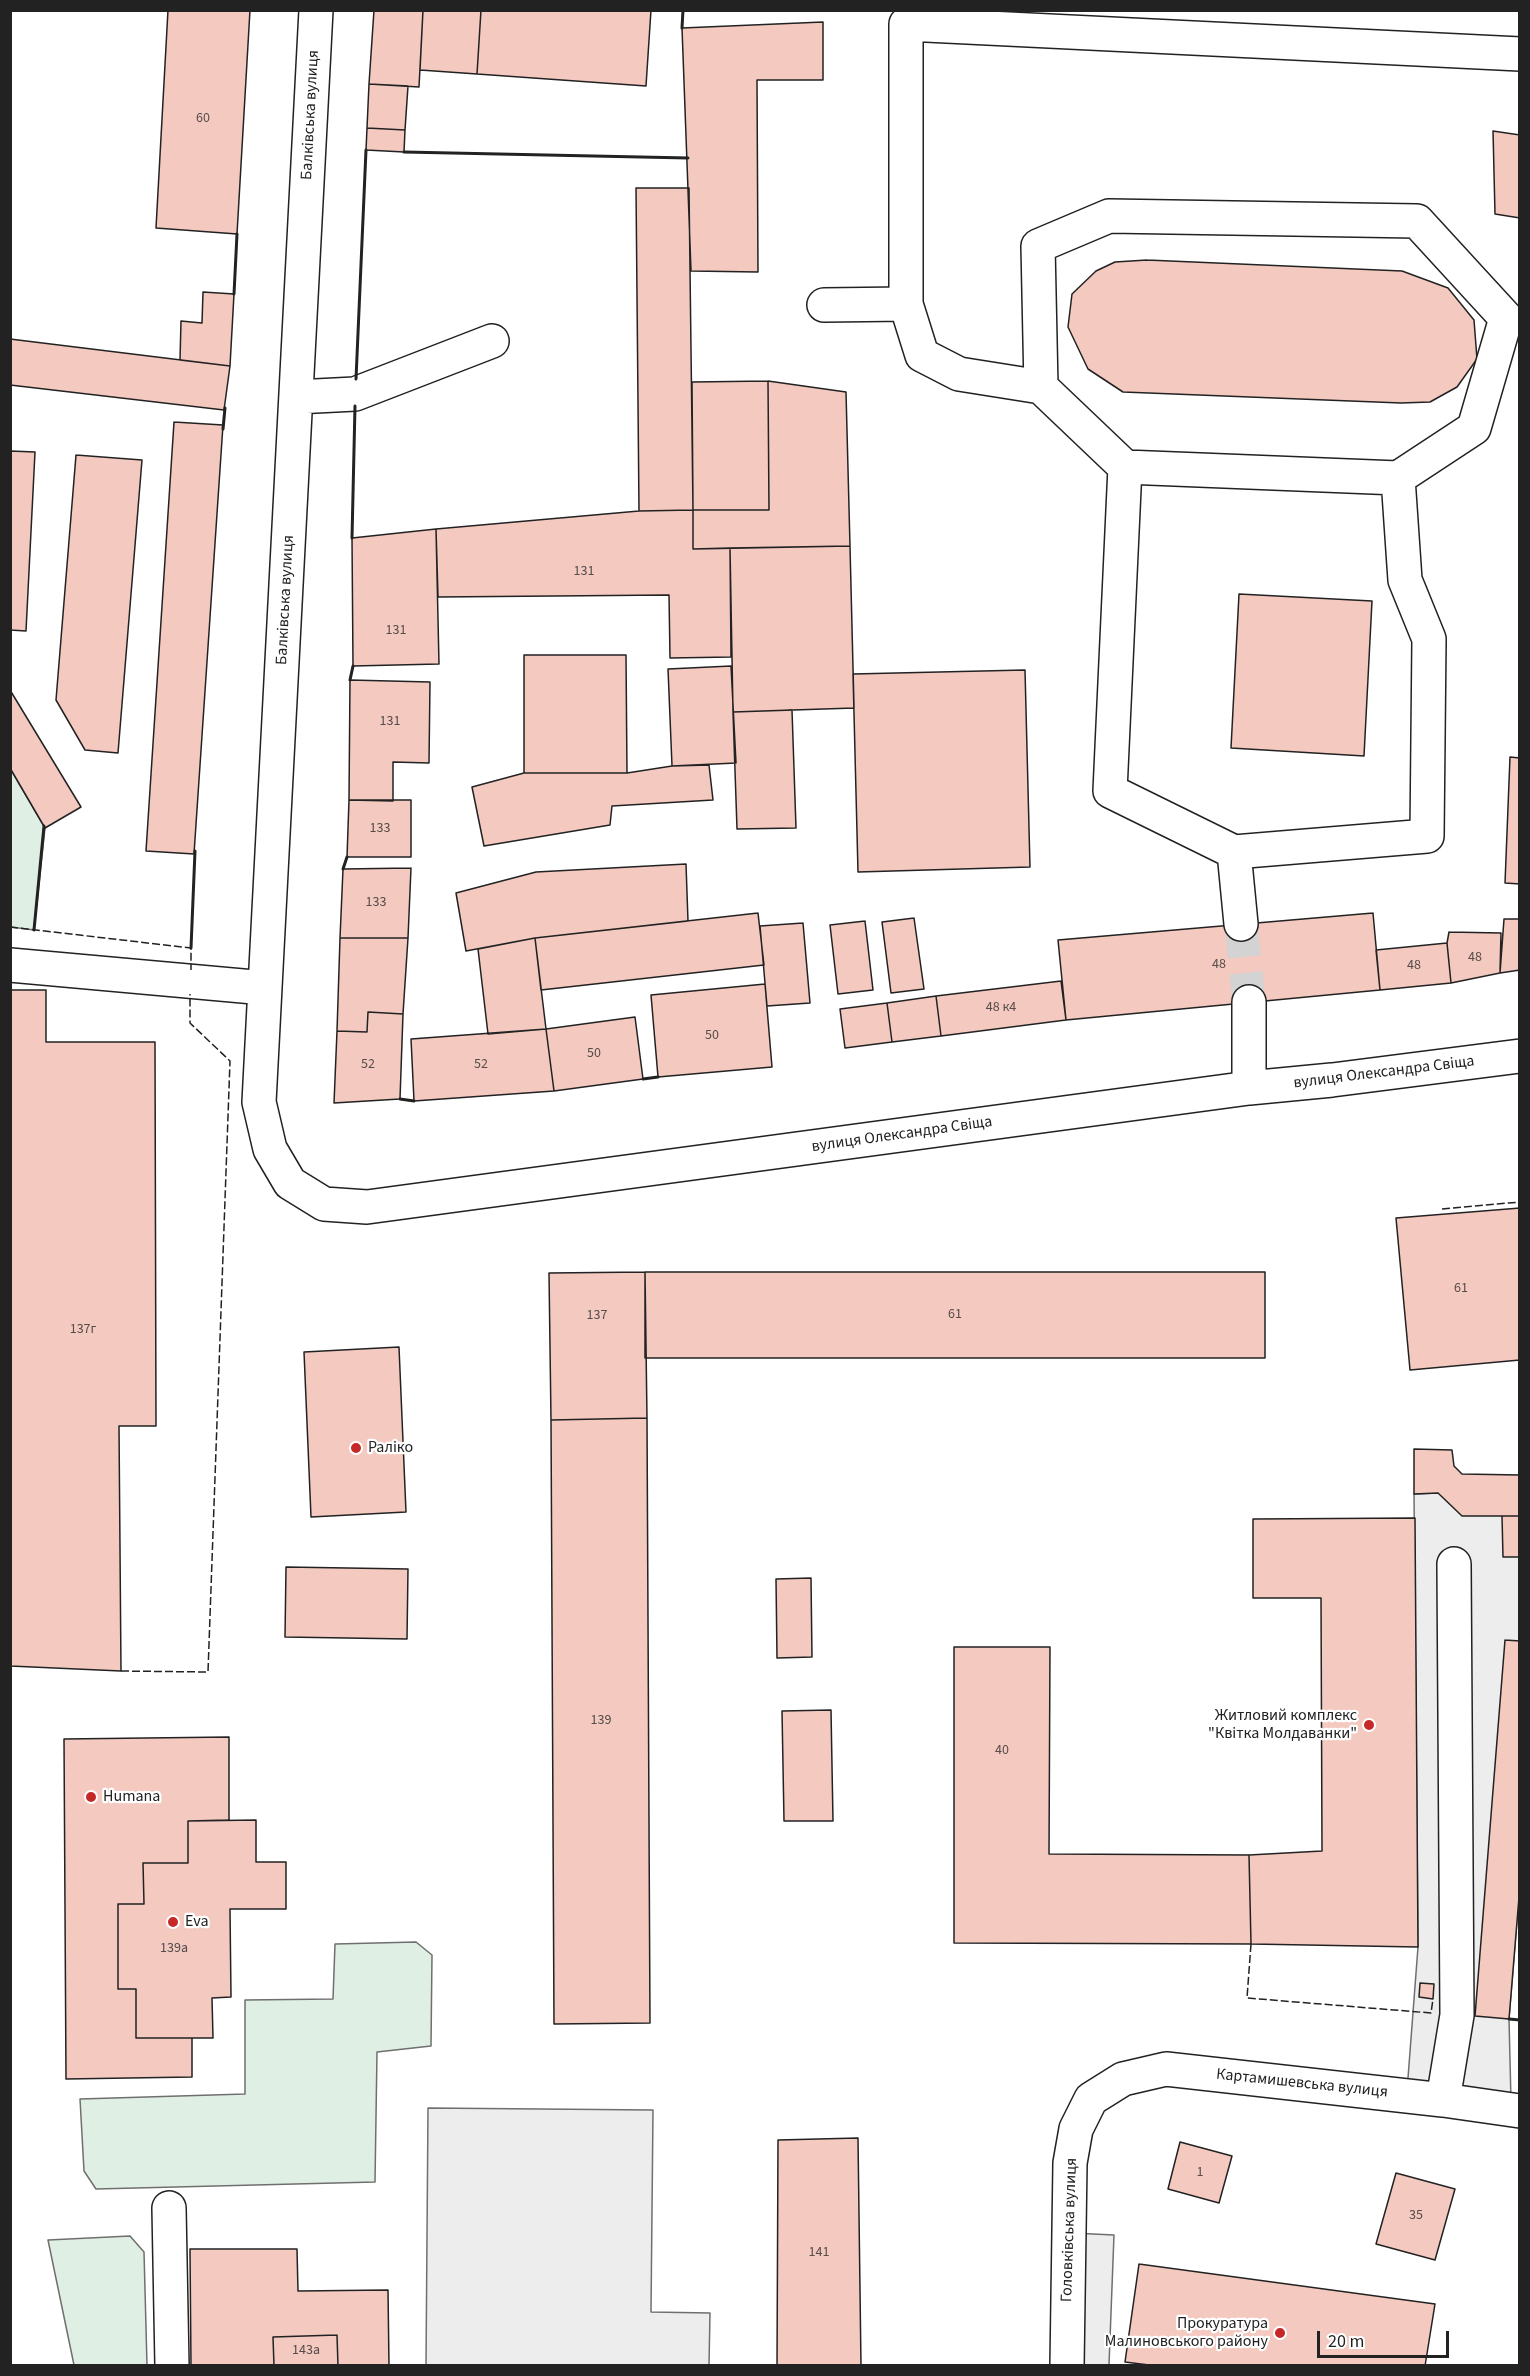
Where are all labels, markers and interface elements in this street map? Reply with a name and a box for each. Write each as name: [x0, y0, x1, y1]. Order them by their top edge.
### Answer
street label: Балківська вулиця: [298, 50, 324, 180]
house number: 60: [196, 111, 210, 127]
street label: Балківська вулиця: [273, 535, 299, 665]
house number: 131: [574, 564, 594, 580]
house number: 131: [386, 623, 406, 639]
house number: 131: [380, 714, 400, 730]
house number: 133: [370, 821, 390, 837]
house number: 133: [366, 895, 386, 911]
house number: 48: [1468, 950, 1482, 966]
house number: 48: [1212, 957, 1226, 973]
house number: 48: [1407, 958, 1421, 974]
house number: 48 к4: [986, 1000, 1016, 1016]
house number: 50: [705, 1028, 719, 1044]
house number: 50: [587, 1046, 601, 1062]
street label: вулиця Олександра Свіща: [1292, 1052, 1476, 1094]
house number: 52: [361, 1057, 375, 1073]
house number: 52: [474, 1057, 488, 1073]
street label: вулиця Олександра Свіща: [810, 1113, 994, 1157]
house number: 61: [1454, 1281, 1468, 1297]
house number: 61: [948, 1307, 962, 1323]
house number: 137: [587, 1308, 607, 1324]
house number: 137г: [70, 1322, 96, 1338]
place label: Раліко: [368, 1438, 413, 1458]
marker: Раліко: [349, 1441, 363, 1455]
place label: Житловий комплекс "Квітка Молдаванки": [1208, 1706, 1357, 1744]
house number: 139: [591, 1713, 611, 1729]
marker: Житловий комплекс "Квітка Молдаванки": [1362, 1718, 1376, 1732]
house number: 40: [995, 1743, 1009, 1759]
place label: Humana: [103, 1787, 160, 1807]
marker: Humana: [84, 1790, 98, 1804]
place label: Eva: [185, 1912, 208, 1932]
marker: Eva: [166, 1915, 180, 1929]
house number: 139а: [160, 1941, 188, 1957]
street label: Картамишевська вулиця: [1215, 2065, 1389, 2103]
street label: Головківська вулиця: [1058, 2157, 1082, 2303]
house number: 1: [1197, 2165, 1203, 2181]
house number: 35: [1409, 2208, 1423, 2224]
house number: 141: [809, 2245, 829, 2261]
place label: Прокуратура Малиновського району: [1105, 2314, 1268, 2352]
scale bar: [1320, 2319, 1452, 2357]
marker: Прокуратура Малиновського району: [1273, 2326, 1287, 2340]
text: 20 m: [1328, 2329, 1364, 2354]
house number: 143а: [292, 2343, 320, 2359]

